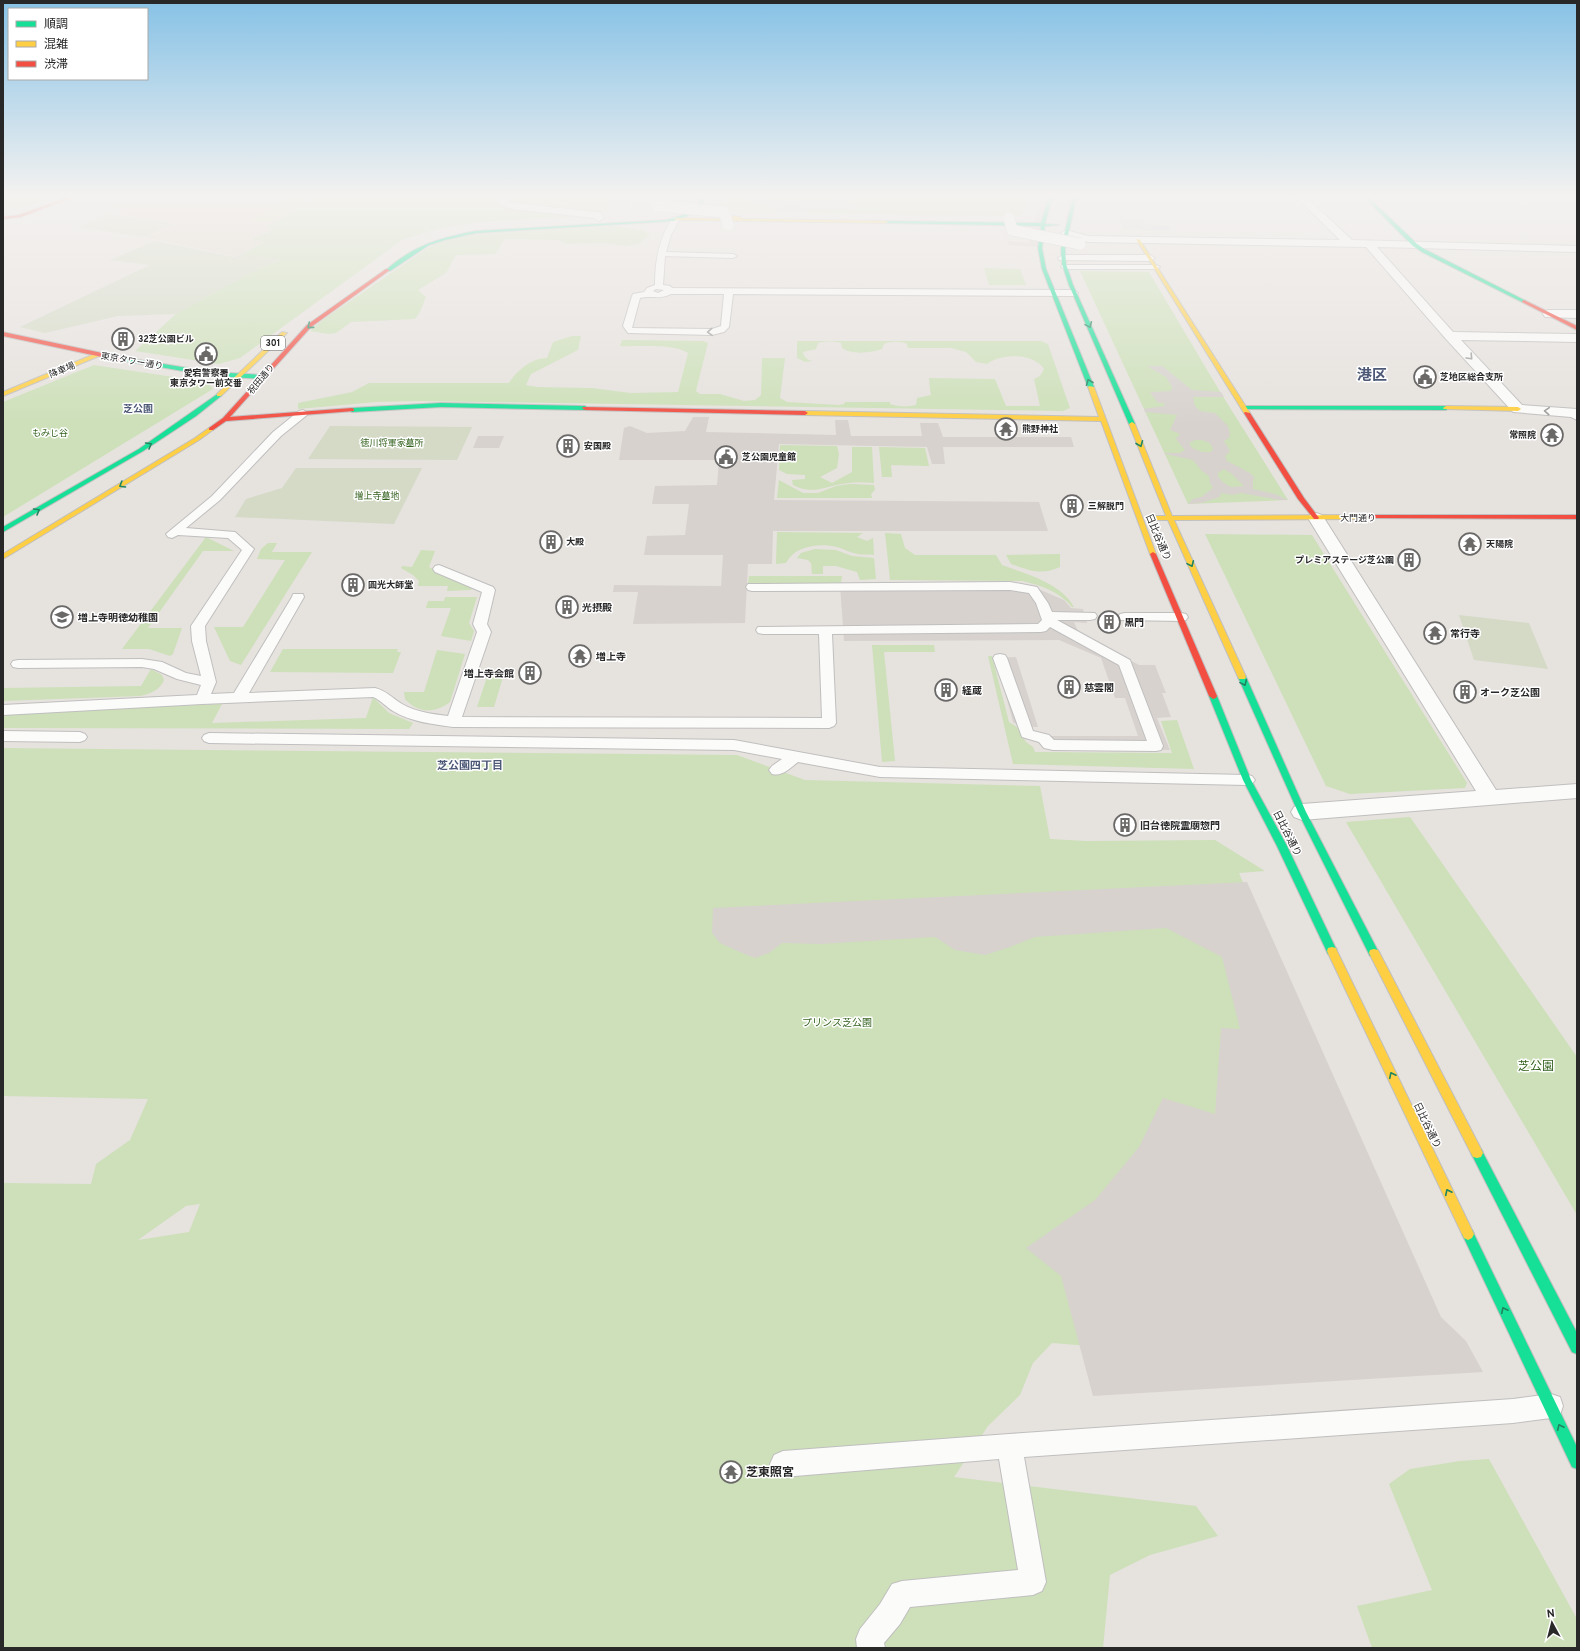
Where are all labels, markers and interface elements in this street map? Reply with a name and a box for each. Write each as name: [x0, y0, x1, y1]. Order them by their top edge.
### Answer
legend: [8, 8, 148, 80]
text: 順調: [44, 17, 68, 33]
text: 混雑: [44, 37, 68, 53]
text: 渋滞: [44, 57, 68, 73]
one-way arrow: [307, 321, 315, 328]
one-way arrow: [1084, 321, 1092, 328]
building icon: 32芝公園ビル: [110, 326, 136, 352]
one-way arrow: [707, 327, 713, 336]
place label: 32芝公園ビル: [138, 334, 194, 345]
road number: 301: [261, 336, 285, 350]
public building icon: 愛宕警察署 東京タワー前交番: [193, 341, 219, 367]
street label: 東京タワー通り: [100, 351, 164, 372]
one-way arrow: [1465, 352, 1472, 360]
street label: 降車場: [48, 360, 77, 381]
street label: 祝田通り: [246, 362, 277, 397]
public building icon: 芝地区総合支所: [1412, 364, 1438, 390]
district label: 港区: [1357, 367, 1387, 386]
place label: 愛宕警察署 東京タワー前交番: [170, 368, 242, 389]
place label: 芝地区総合支所: [1440, 372, 1503, 383]
one-way arrow: [1085, 379, 1093, 386]
district label: 芝公園: [123, 403, 153, 416]
one-way arrow: [1544, 407, 1550, 416]
temple icon: 熊野神社: [993, 416, 1019, 442]
temple icon: 常照院: [1539, 422, 1565, 448]
place label: 熊野神社: [1022, 423, 1058, 435]
park label: もみじ谷: [32, 428, 68, 439]
place label: 常照院: [1509, 430, 1536, 441]
building icon: 安国殿: [555, 433, 581, 459]
park label: 徳川将軍家墓所: [359, 438, 424, 449]
one-way arrow: [1135, 440, 1143, 448]
place label: 安国殿: [584, 441, 611, 452]
one-way arrow: [145, 442, 152, 449]
public building icon: 芝公園児童館: [713, 444, 739, 470]
place label: 芝公園児童館: [742, 452, 796, 463]
one-way arrow: [119, 481, 126, 488]
park label: 増上寺墓地: [354, 490, 400, 502]
building icon: 三解脱門: [1059, 493, 1085, 519]
place label: 三解脱門: [1088, 501, 1124, 512]
one-way arrow: [33, 508, 40, 515]
street label: 日比谷通り: [1142, 512, 1173, 563]
street label: 大門通り: [1340, 513, 1376, 524]
building icon: 大殿: [538, 529, 564, 555]
temple icon: 天陽院: [1457, 531, 1483, 557]
place label: 大殿: [566, 537, 584, 548]
place label: 天陽院: [1486, 539, 1513, 550]
building icon: プレミアステージ芝公園: [1396, 547, 1422, 573]
place label: プレミアステージ芝公園: [1295, 555, 1394, 566]
one-way arrow: [1186, 560, 1194, 567]
building icon: 圓光大師堂: [340, 572, 366, 598]
place label: 圓光大師堂: [368, 580, 413, 591]
building icon: 光摂殿: [554, 594, 580, 620]
place label: 光摂殿: [582, 602, 612, 615]
school or university icon: 増上寺明徳幼稚園: [49, 604, 75, 630]
building icon: 黒門: [1096, 609, 1122, 635]
place label: 増上寺明徳幼稚園: [78, 612, 158, 625]
place label: 黒門: [1124, 617, 1144, 630]
temple icon: 常行寺: [1422, 620, 1448, 646]
place label: 常行寺: [1450, 628, 1480, 641]
temple icon: 増上寺: [567, 643, 593, 669]
place label: 増上寺: [596, 651, 626, 664]
building icon: 増上寺会館: [517, 660, 543, 686]
place label: 増上寺会館: [464, 668, 514, 681]
building icon: 慈雲閣: [1056, 674, 1082, 700]
building icon: 経蔵: [933, 677, 959, 703]
one-way arrow: [1239, 678, 1247, 686]
building icon: オーク芝公園: [1452, 679, 1478, 705]
place label: 慈雲閣: [1084, 682, 1114, 695]
place label: 経蔵: [962, 685, 982, 698]
place label: オーク芝公園: [1480, 687, 1540, 700]
district label: 芝公園四丁目: [437, 759, 503, 773]
street label: 日比谷通り: [1270, 808, 1304, 859]
building icon: 旧台徳院霊廟惣門: [1112, 812, 1138, 838]
place label: 旧台徳院霊廟惣門: [1140, 820, 1220, 833]
park label: プリンス芝公園: [802, 1017, 872, 1030]
park label: 芝公園: [1518, 1059, 1554, 1075]
one-way arrow: [1389, 1072, 1397, 1079]
street label: 日比谷通り: [1410, 1100, 1443, 1151]
one-way arrow: [1445, 1189, 1453, 1197]
one-way arrow: [1501, 1306, 1509, 1314]
one-way arrow: [1557, 1424, 1565, 1431]
temple icon: 芝東照宮: [718, 1459, 744, 1485]
place label: 芝東照宮: [746, 1465, 794, 1481]
north arrow: [1532, 1603, 1572, 1643]
text: N: [1546, 1607, 1556, 1621]

